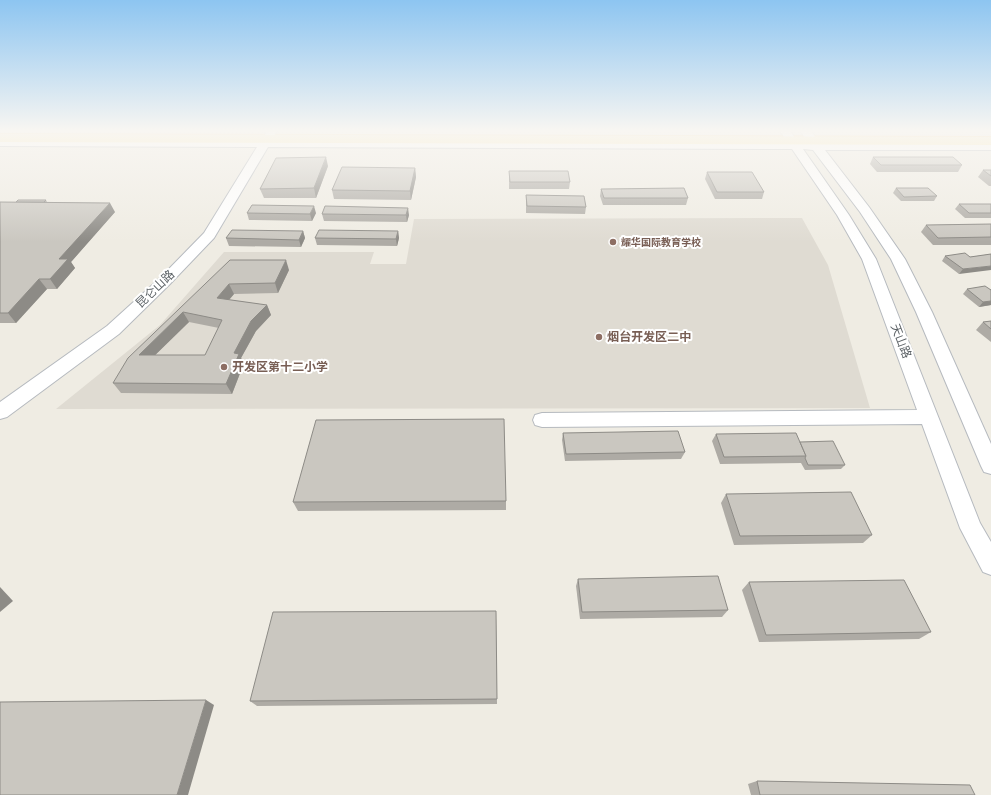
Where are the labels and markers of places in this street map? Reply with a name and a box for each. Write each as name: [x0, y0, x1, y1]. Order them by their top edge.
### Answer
place label: 耀华国际教育学校: [621, 235, 701, 249]
marker: 耀华国际教育学校: [608, 237, 618, 247]
place label: 烟台开发区二中: [607, 328, 691, 345]
marker: 烟台开发区二中: [594, 332, 604, 342]
place label: 开发区第十二小学: [232, 358, 328, 375]
marker: 开发区第十二小学: [219, 362, 229, 372]

